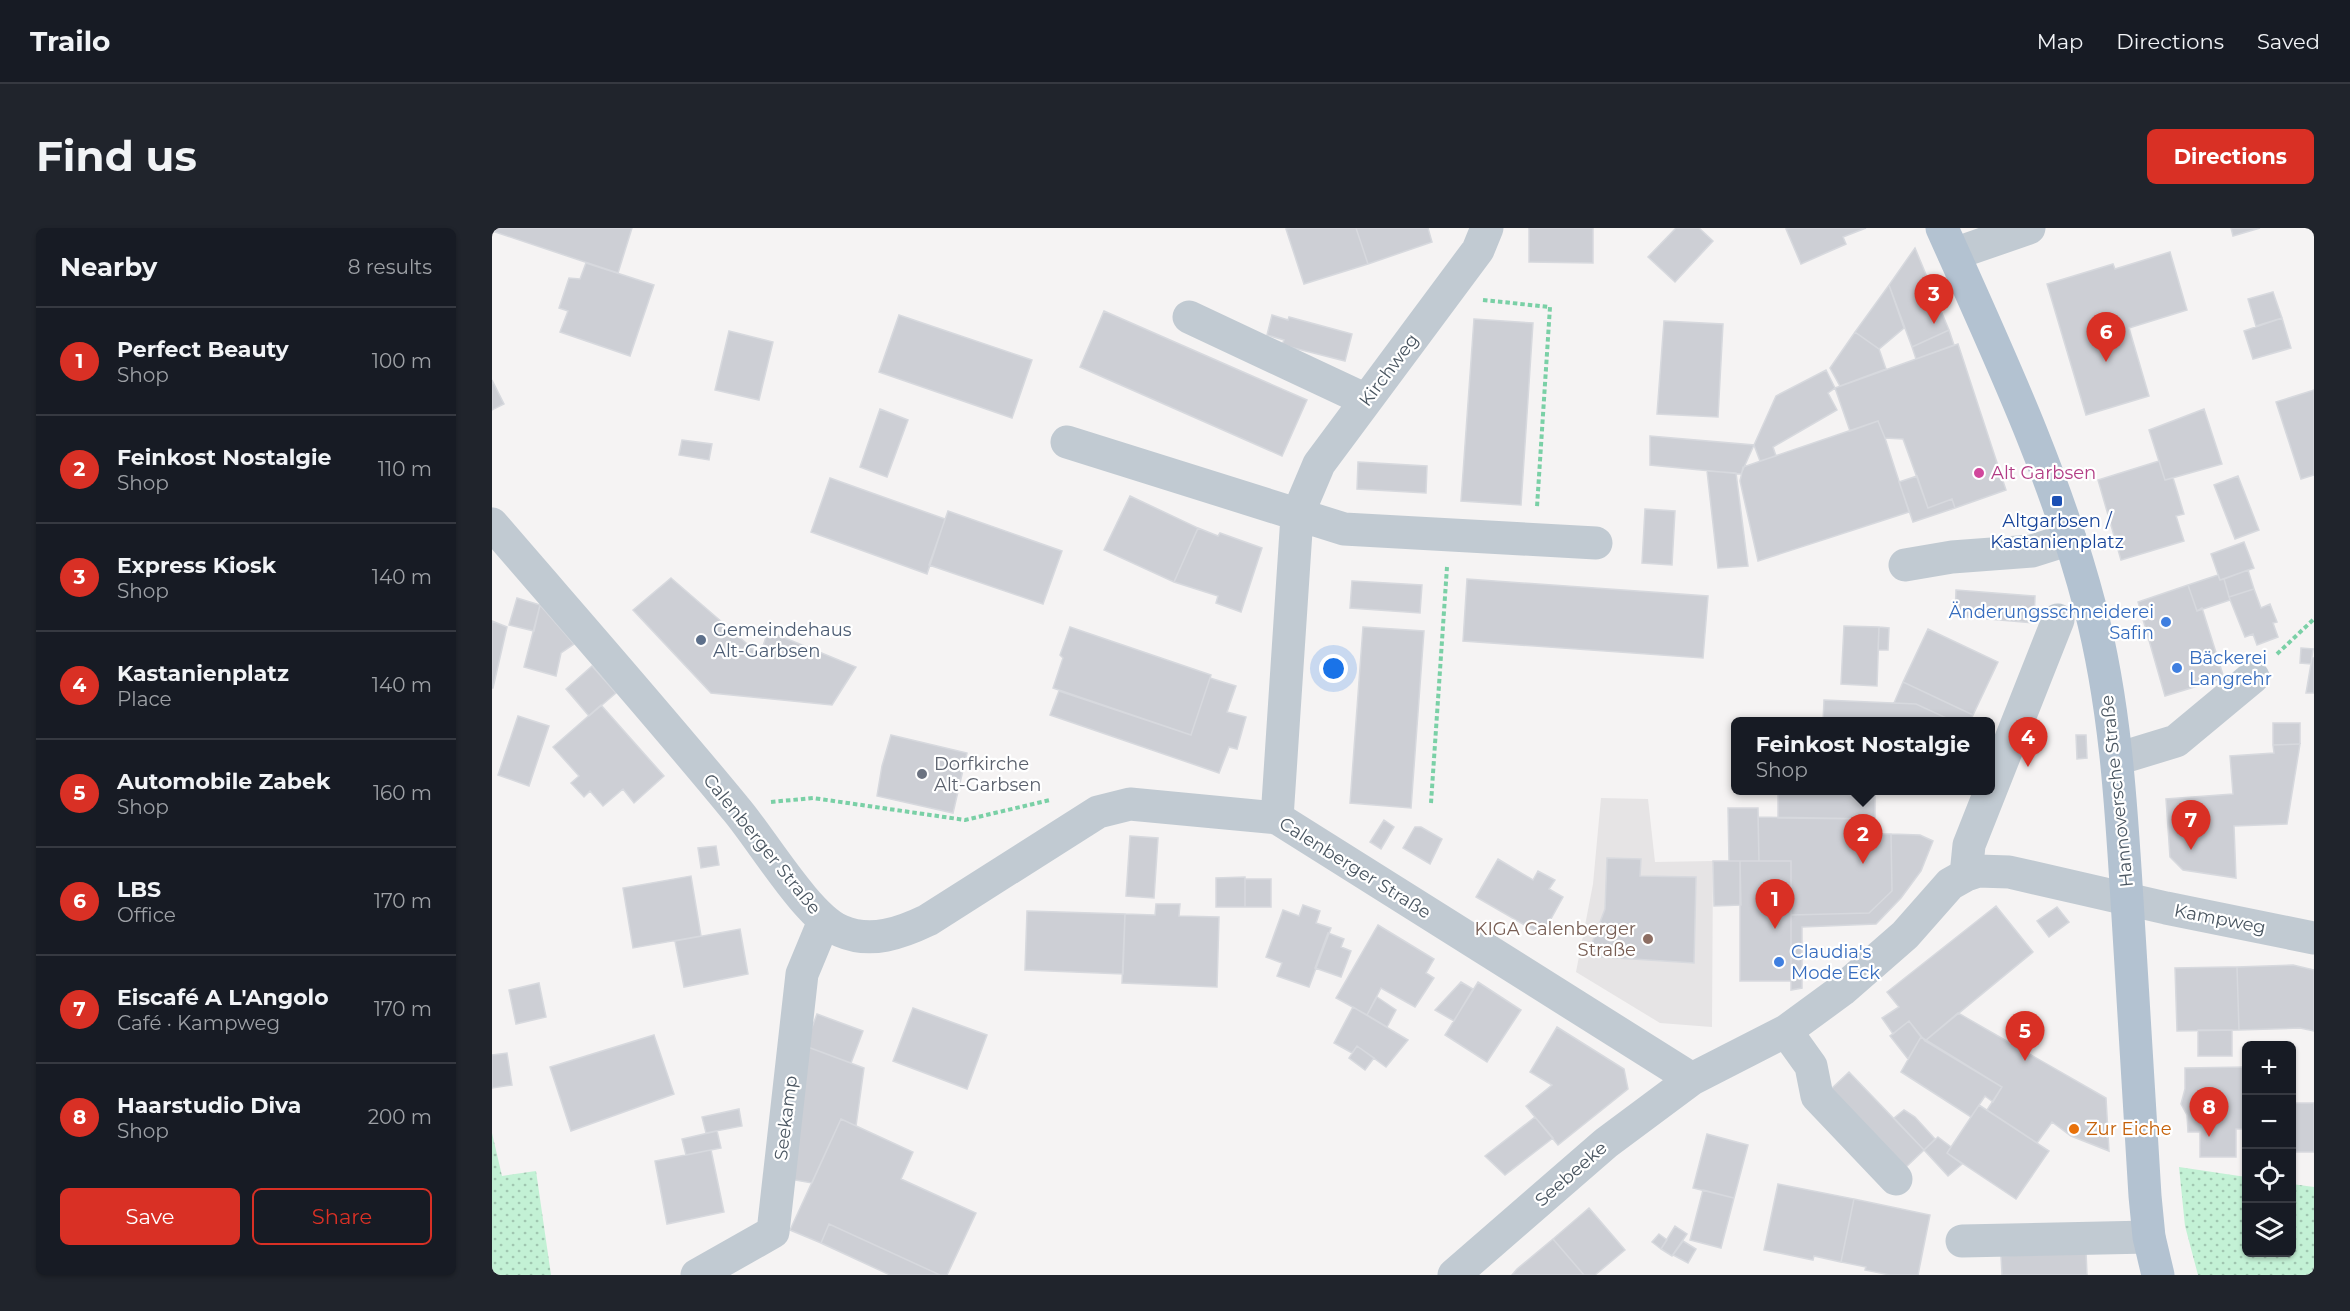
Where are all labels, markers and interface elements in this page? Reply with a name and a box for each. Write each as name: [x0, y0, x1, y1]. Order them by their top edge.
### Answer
text: Trailo: [30, 24, 110, 58]
text: Map: [2037, 29, 2083, 54]
text: Directions: [2116, 29, 2224, 54]
text: Saved: [2257, 29, 2320, 54]
button: Directions: [2147, 129, 2314, 184]
text: Find us: [36, 130, 197, 182]
text: Nearby: [60, 251, 157, 283]
text: 8 results: [348, 255, 432, 279]
pin: 3: [1914, 274, 1954, 324]
pin: 6: [2086, 312, 2126, 362]
street label: Kirchweg: [1355, 329, 1423, 411]
text: Perfect Beauty: [117, 336, 289, 363]
text: 1: [76, 349, 83, 373]
text: 100 m: [372, 349, 432, 373]
text: Shop: [117, 363, 169, 387]
text: Feinkost Nostalgie: [117, 444, 331, 471]
text: 2: [74, 457, 85, 481]
text: 110 m: [378, 457, 432, 481]
place label: Alt Garbsen: [1991, 462, 2096, 484]
marker: Alt Garbsen: [1972, 466, 1986, 480]
text: Shop: [117, 471, 169, 495]
marker: Altgarbsen / Kastanienplatz: [2050, 494, 2064, 508]
place label: Altgarbsen / Kastanienplatz: [1990, 510, 2124, 553]
text: Express Kiosk: [117, 552, 276, 579]
text: 3: [74, 565, 85, 589]
text: 140 m: [372, 565, 432, 589]
text: Shop: [117, 579, 169, 603]
place label: Änderungsschneiderei Safin: [1949, 601, 2154, 644]
marker: Änderungsschneiderei Safin: [2159, 615, 2173, 629]
place label: Gemeindehaus Alt-Garbsen: [713, 619, 852, 662]
marker: Gemeindehaus Alt-Garbsen: [694, 633, 708, 647]
place label: Bäckerei Langrehr: [2189, 647, 2272, 690]
your location: [1319, 654, 1348, 683]
text: Kastanienplatz: [117, 660, 289, 687]
marker: Bäckerei Langrehr: [2170, 661, 2184, 675]
text: 4: [73, 673, 86, 697]
text: 140 m: [372, 673, 432, 697]
text: Place: [117, 687, 172, 711]
street label: Hannoversche Straße: [2096, 694, 2138, 888]
popup: [1731, 717, 1995, 795]
pin: 4: [2008, 718, 2048, 767]
text: Feinkost Nostalgie: [1756, 731, 1970, 758]
place label: Dorfkirche Alt-Garbsen: [934, 753, 1041, 796]
text: Shop: [1756, 758, 1808, 782]
marker: Dorfkirche Alt-Garbsen: [915, 767, 929, 781]
text: Automobile Zabek: [117, 768, 330, 795]
street label: Calenberger Straße: [698, 769, 826, 919]
text: 5: [74, 781, 85, 805]
text: 160 m: [373, 781, 432, 805]
text: Shop: [117, 795, 169, 819]
pin: 7: [2172, 800, 2210, 850]
street label: Calenberger Straße: [1275, 812, 1435, 924]
pin: 2: [1844, 814, 1882, 864]
text: LBS: [117, 876, 161, 903]
pin: 1: [1756, 880, 1794, 929]
text: 6: [73, 889, 86, 913]
text: 170 m: [374, 889, 432, 913]
street label: Kampweg: [2172, 899, 2268, 939]
text: Office: [117, 903, 176, 927]
place label: KIGA Calenberger Straße: [1475, 918, 1636, 961]
marker: KIGA Calenberger Straße: [1641, 932, 1655, 946]
place label: Claudia's Mode Eck: [1791, 941, 1880, 984]
marker: Claudia's Mode Eck: [1772, 955, 1786, 969]
text: Eiscafé A L'Angolo: [117, 984, 329, 1011]
text: 7: [73, 997, 86, 1021]
text: 170 m: [374, 997, 432, 1021]
text: Café · Kampweg: [117, 1011, 280, 1035]
pin: 5: [2006, 1012, 2044, 1061]
map controls: [2242, 1041, 2296, 1257]
button: +: [2242, 1041, 2296, 1095]
street label: Seekamp: [770, 1074, 802, 1162]
pin: 8: [2190, 1088, 2228, 1137]
text: Haarstudio Diva: [117, 1092, 301, 1119]
button: −: [2242, 1095, 2296, 1149]
text: 8: [73, 1105, 86, 1129]
text: 200 m: [368, 1105, 432, 1129]
place label: Zur Eiche: [2086, 1118, 2172, 1140]
text: Shop: [117, 1119, 169, 1143]
marker: Zur Eiche: [2067, 1122, 2081, 1136]
street label: Seebeeke: [1531, 1137, 1612, 1211]
button: locate: [2242, 1149, 2296, 1203]
button: Save: [60, 1188, 240, 1245]
button: Share: [252, 1188, 432, 1245]
button: layers: [2242, 1203, 2296, 1257]

